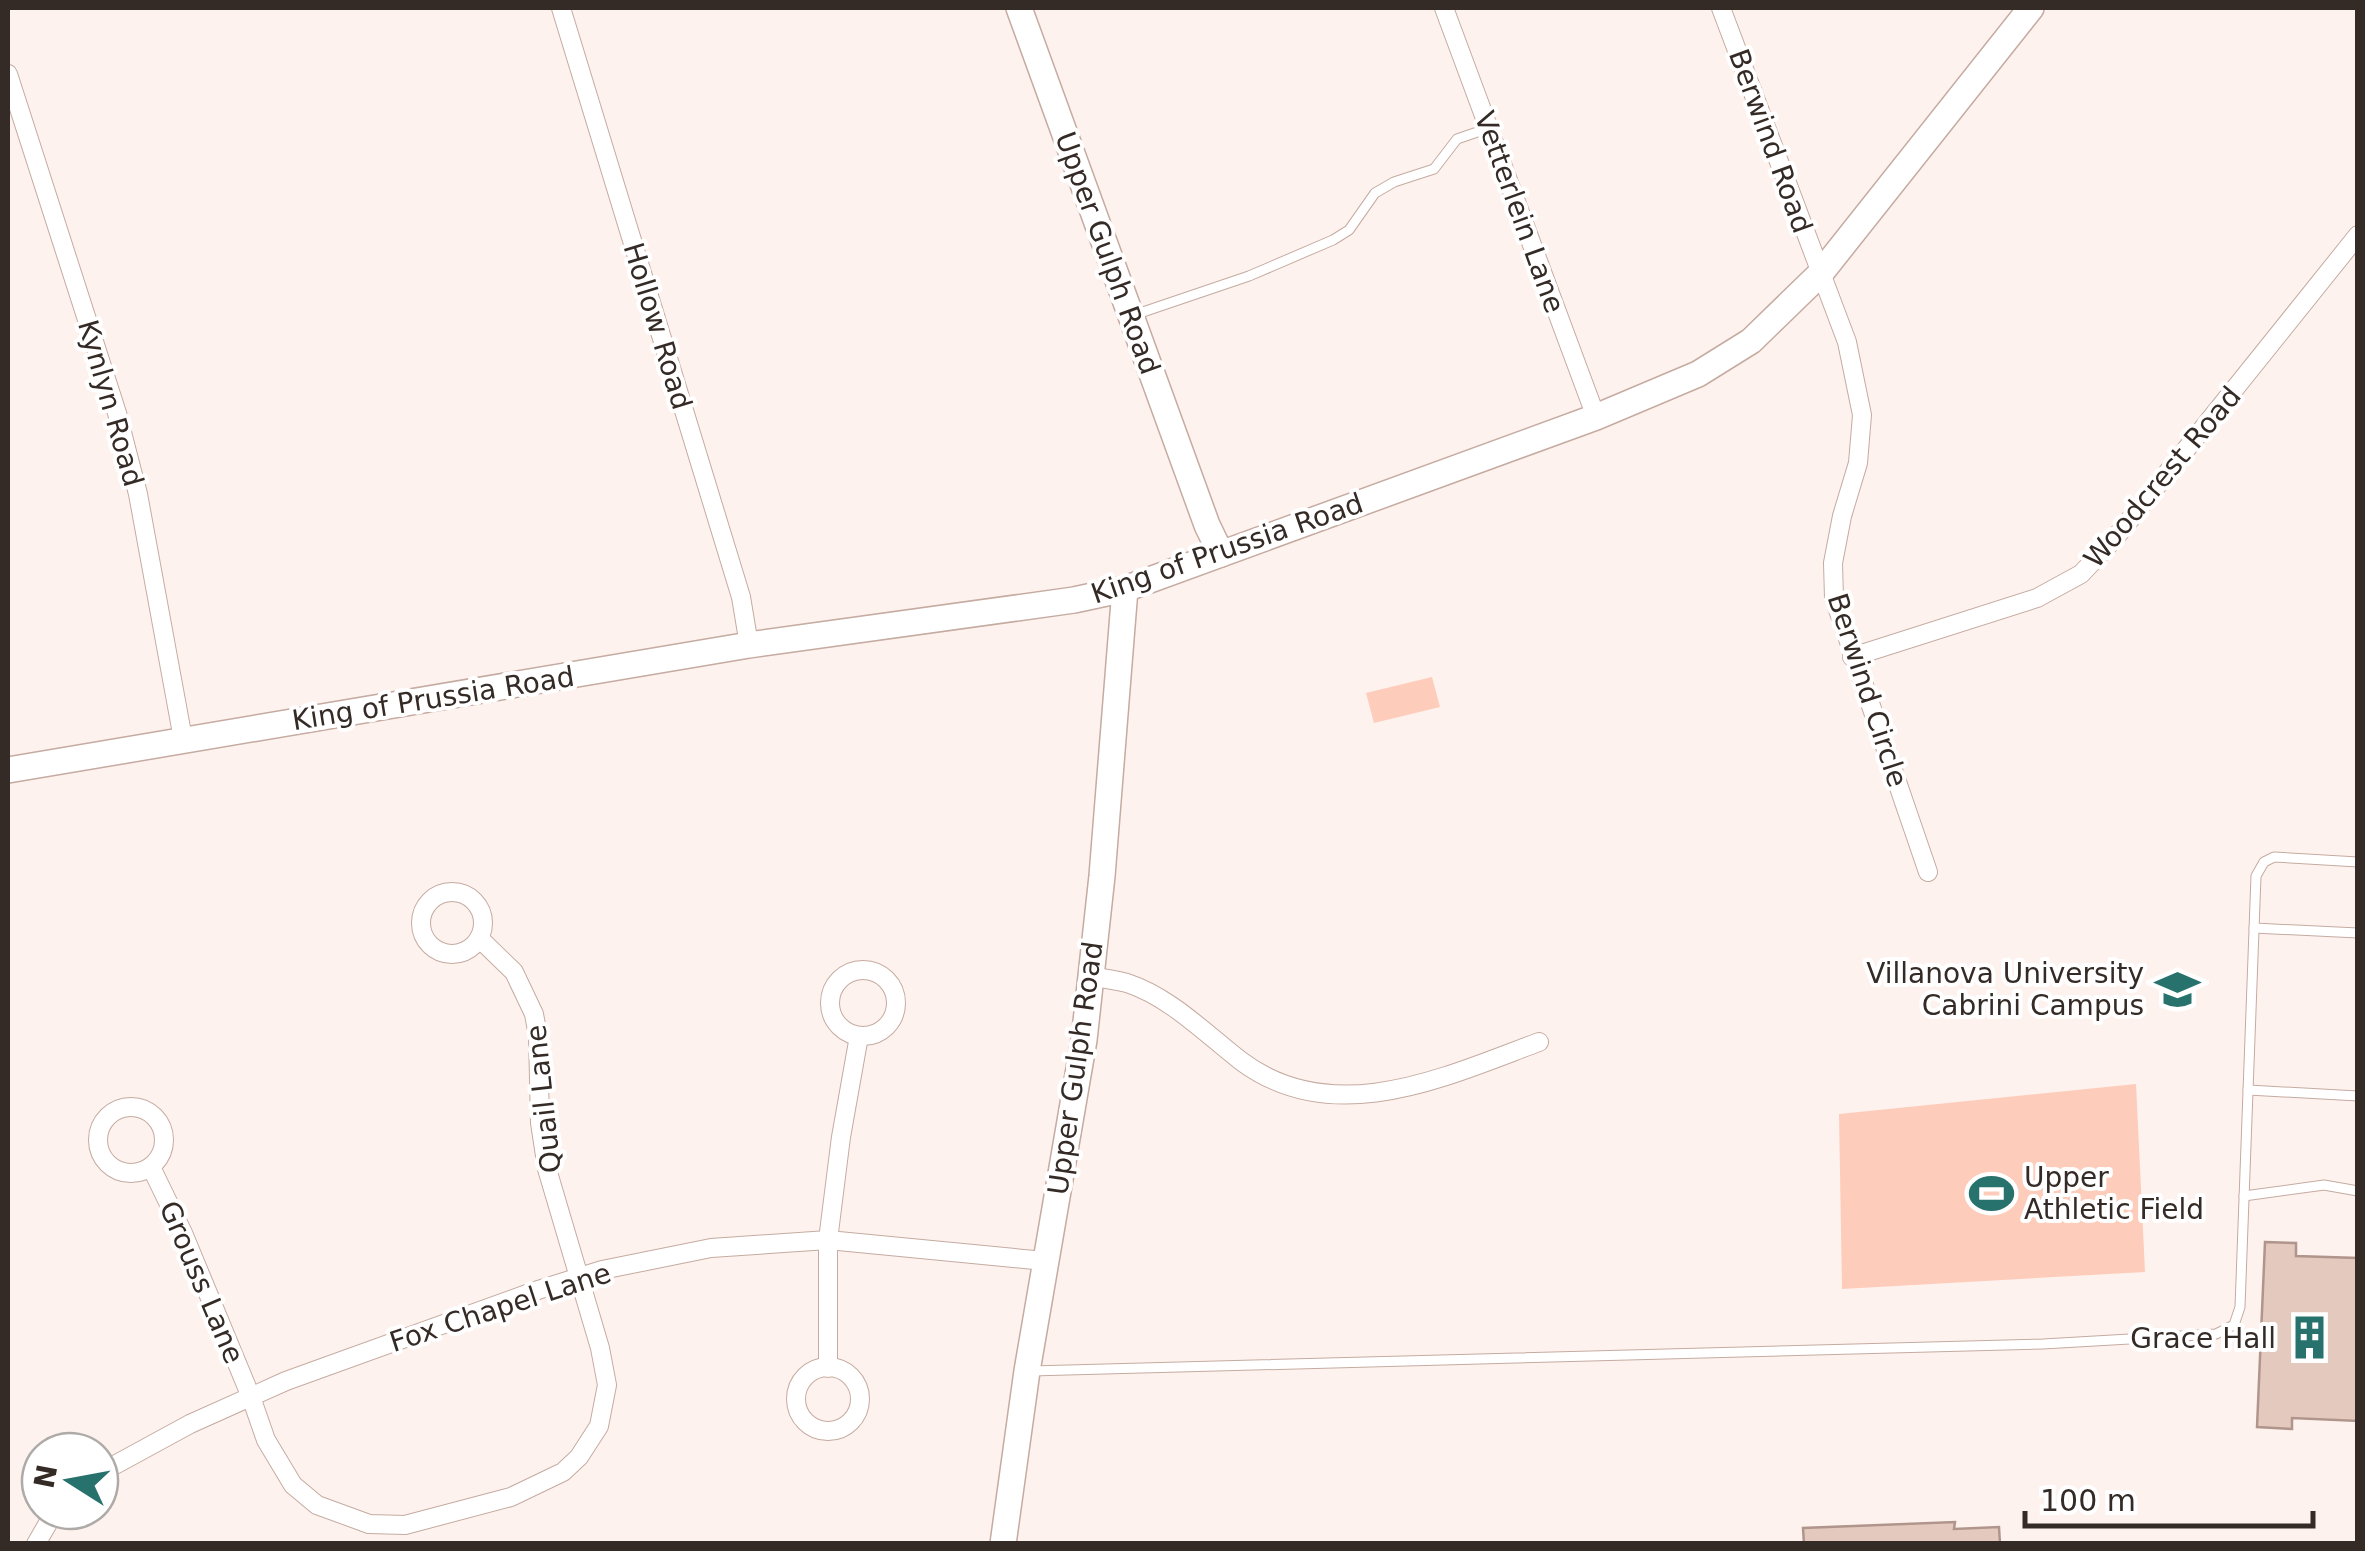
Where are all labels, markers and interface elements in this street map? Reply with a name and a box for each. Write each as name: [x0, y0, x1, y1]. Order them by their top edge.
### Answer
street label: Berwind Road: [1722, 45, 1819, 238]
street label: Vetterlein Lane: [1468, 107, 1571, 317]
street label: Upper Gulph Road: [1048, 127, 1167, 379]
street label: Hollow Road: [616, 239, 699, 414]
street label: Kynlyn Road: [71, 316, 150, 490]
street label: Woodcrest Road: [2077, 380, 2248, 575]
street label: King of Prussia Road: [1087, 486, 1367, 611]
street label: Berwind Circle: [1821, 589, 1914, 791]
street label: King of Prussia Road: [290, 660, 577, 737]
street label: Upper Gulph Road: [1041, 939, 1110, 1197]
place label: Villanova University Cabrini Campus: [1866, 957, 2144, 1022]
school or university icon: Villanova University Cabrini Campus: [2153, 965, 2201, 1013]
street label: Quail Lane: [519, 1023, 568, 1175]
place label: Upper Athletic Field: [2024, 1161, 2204, 1226]
sports icon: Upper Athletic Field: [1967, 1169, 2015, 1217]
street label: Grouss Lane: [152, 1196, 251, 1368]
street label: Fox Chapel Lane: [385, 1256, 615, 1359]
building icon: Grace Hall: [2285, 1314, 2333, 1362]
place label: Grace Hall: [2130, 1322, 2276, 1355]
north arrow: [20, 1431, 120, 1531]
text: N: [28, 1462, 64, 1491]
scale bar: [2025, 1466, 2312, 1528]
text: 100 m: [2040, 1483, 2136, 1518]

